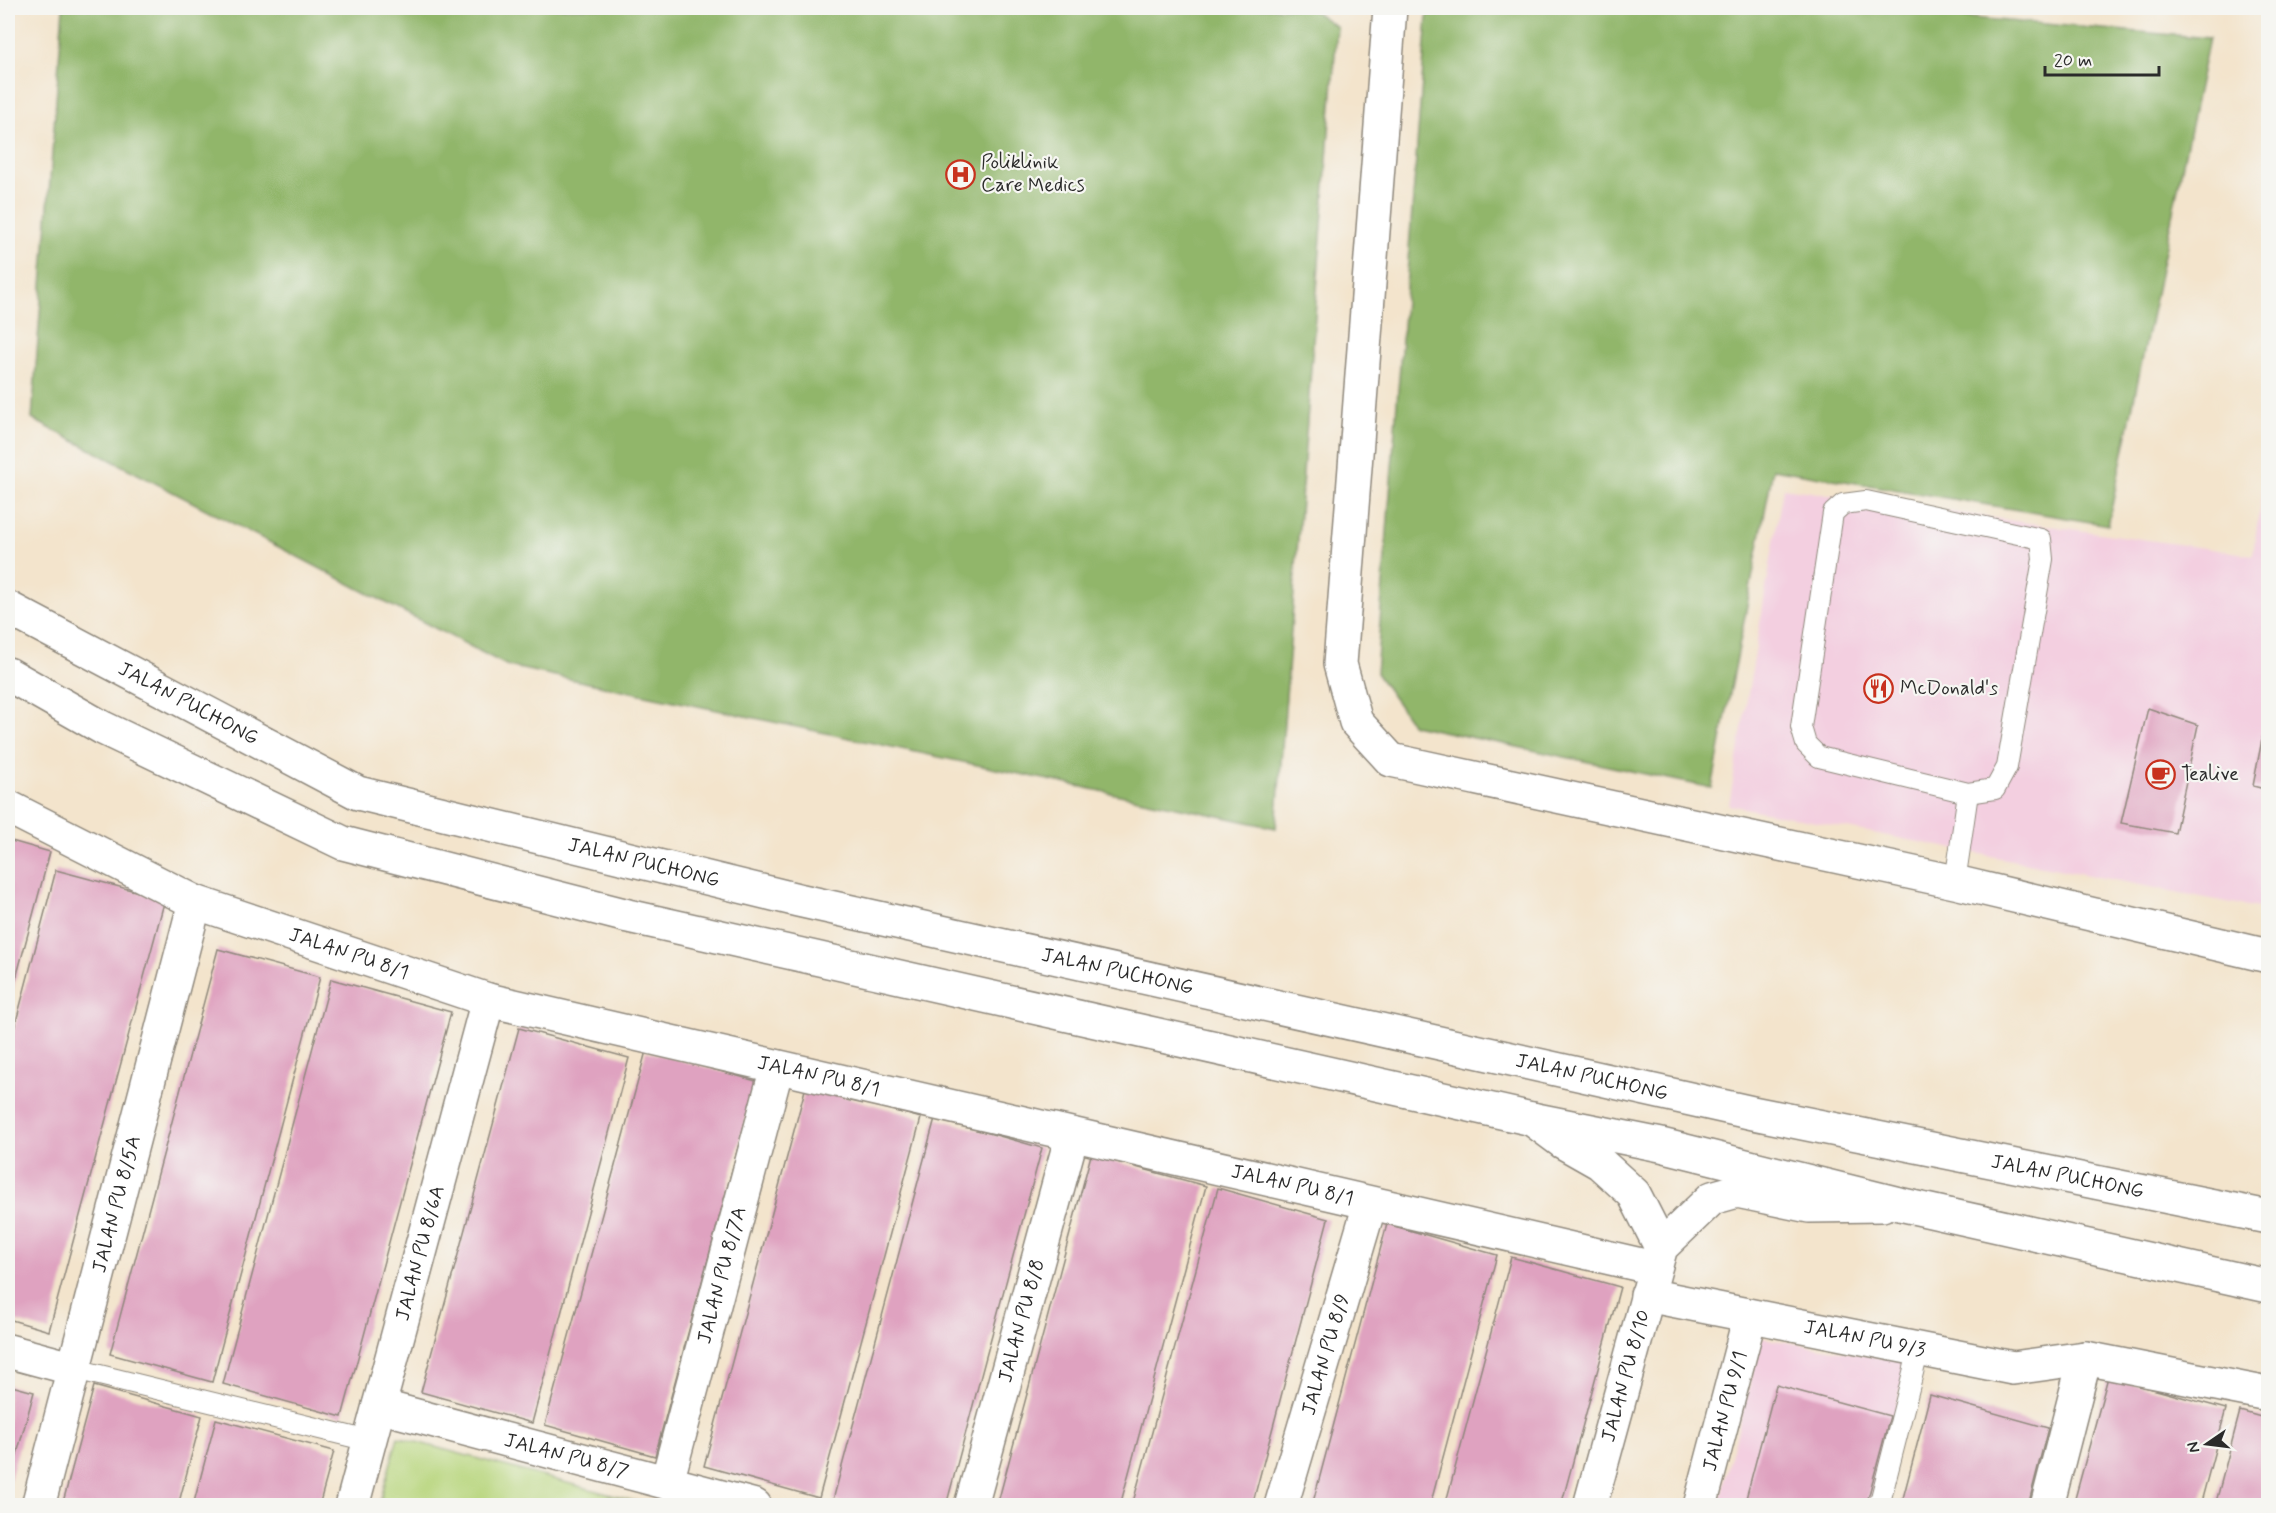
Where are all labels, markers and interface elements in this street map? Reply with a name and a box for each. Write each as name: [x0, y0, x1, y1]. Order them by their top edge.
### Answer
scale bar: [2045, 39, 2159, 77]
text: 20 m: [2054, 49, 2092, 73]
place label: Poliklinik Care Medics: [981, 149, 1085, 199]
hospital icon: Poliklinik Care Medics: [944, 158, 976, 190]
street label: JALAN PUCHONG: [113, 655, 263, 752]
restaurant icon: McDonald's: [1863, 672, 1895, 704]
place label: McDonald's: [1900, 675, 1998, 702]
cafe icon: Tealive: [2144, 758, 2176, 790]
place label: Tealive: [2181, 761, 2239, 788]
street label: JALAN PUCHONG: [565, 831, 722, 894]
street label: JALAN PU 8/1: [285, 921, 412, 986]
street label: JALAN PUCHONG: [1039, 941, 1196, 1001]
street label: JALAN PUCHONG: [1513, 1047, 1670, 1107]
street label: JALAN PU 8/1: [755, 1049, 882, 1103]
street label: JALAN PU 8/5A: [86, 1133, 147, 1276]
street label: JALAN PUCHONG: [1989, 1148, 2146, 1205]
street label: JALAN PU 8/1: [1229, 1158, 1356, 1212]
street label: JALAN PU 8/6A: [389, 1182, 451, 1324]
street label: JALAN PU 8/7A: [691, 1204, 753, 1347]
street label: JALAN PU 8/8: [992, 1256, 1051, 1386]
street label: JALAN PU 8/9: [1295, 1290, 1356, 1418]
street label: JALAN PU 8/10: [1595, 1307, 1657, 1445]
street label: JALAN PU 9/3: [1802, 1313, 1928, 1364]
street label: JALAN PU 9/1: [1696, 1348, 1754, 1474]
north arrow: [2177, 1414, 2237, 1474]
street label: JALAN PU 8/7: [501, 1426, 632, 1485]
text: N: [2182, 1440, 2205, 1455]

